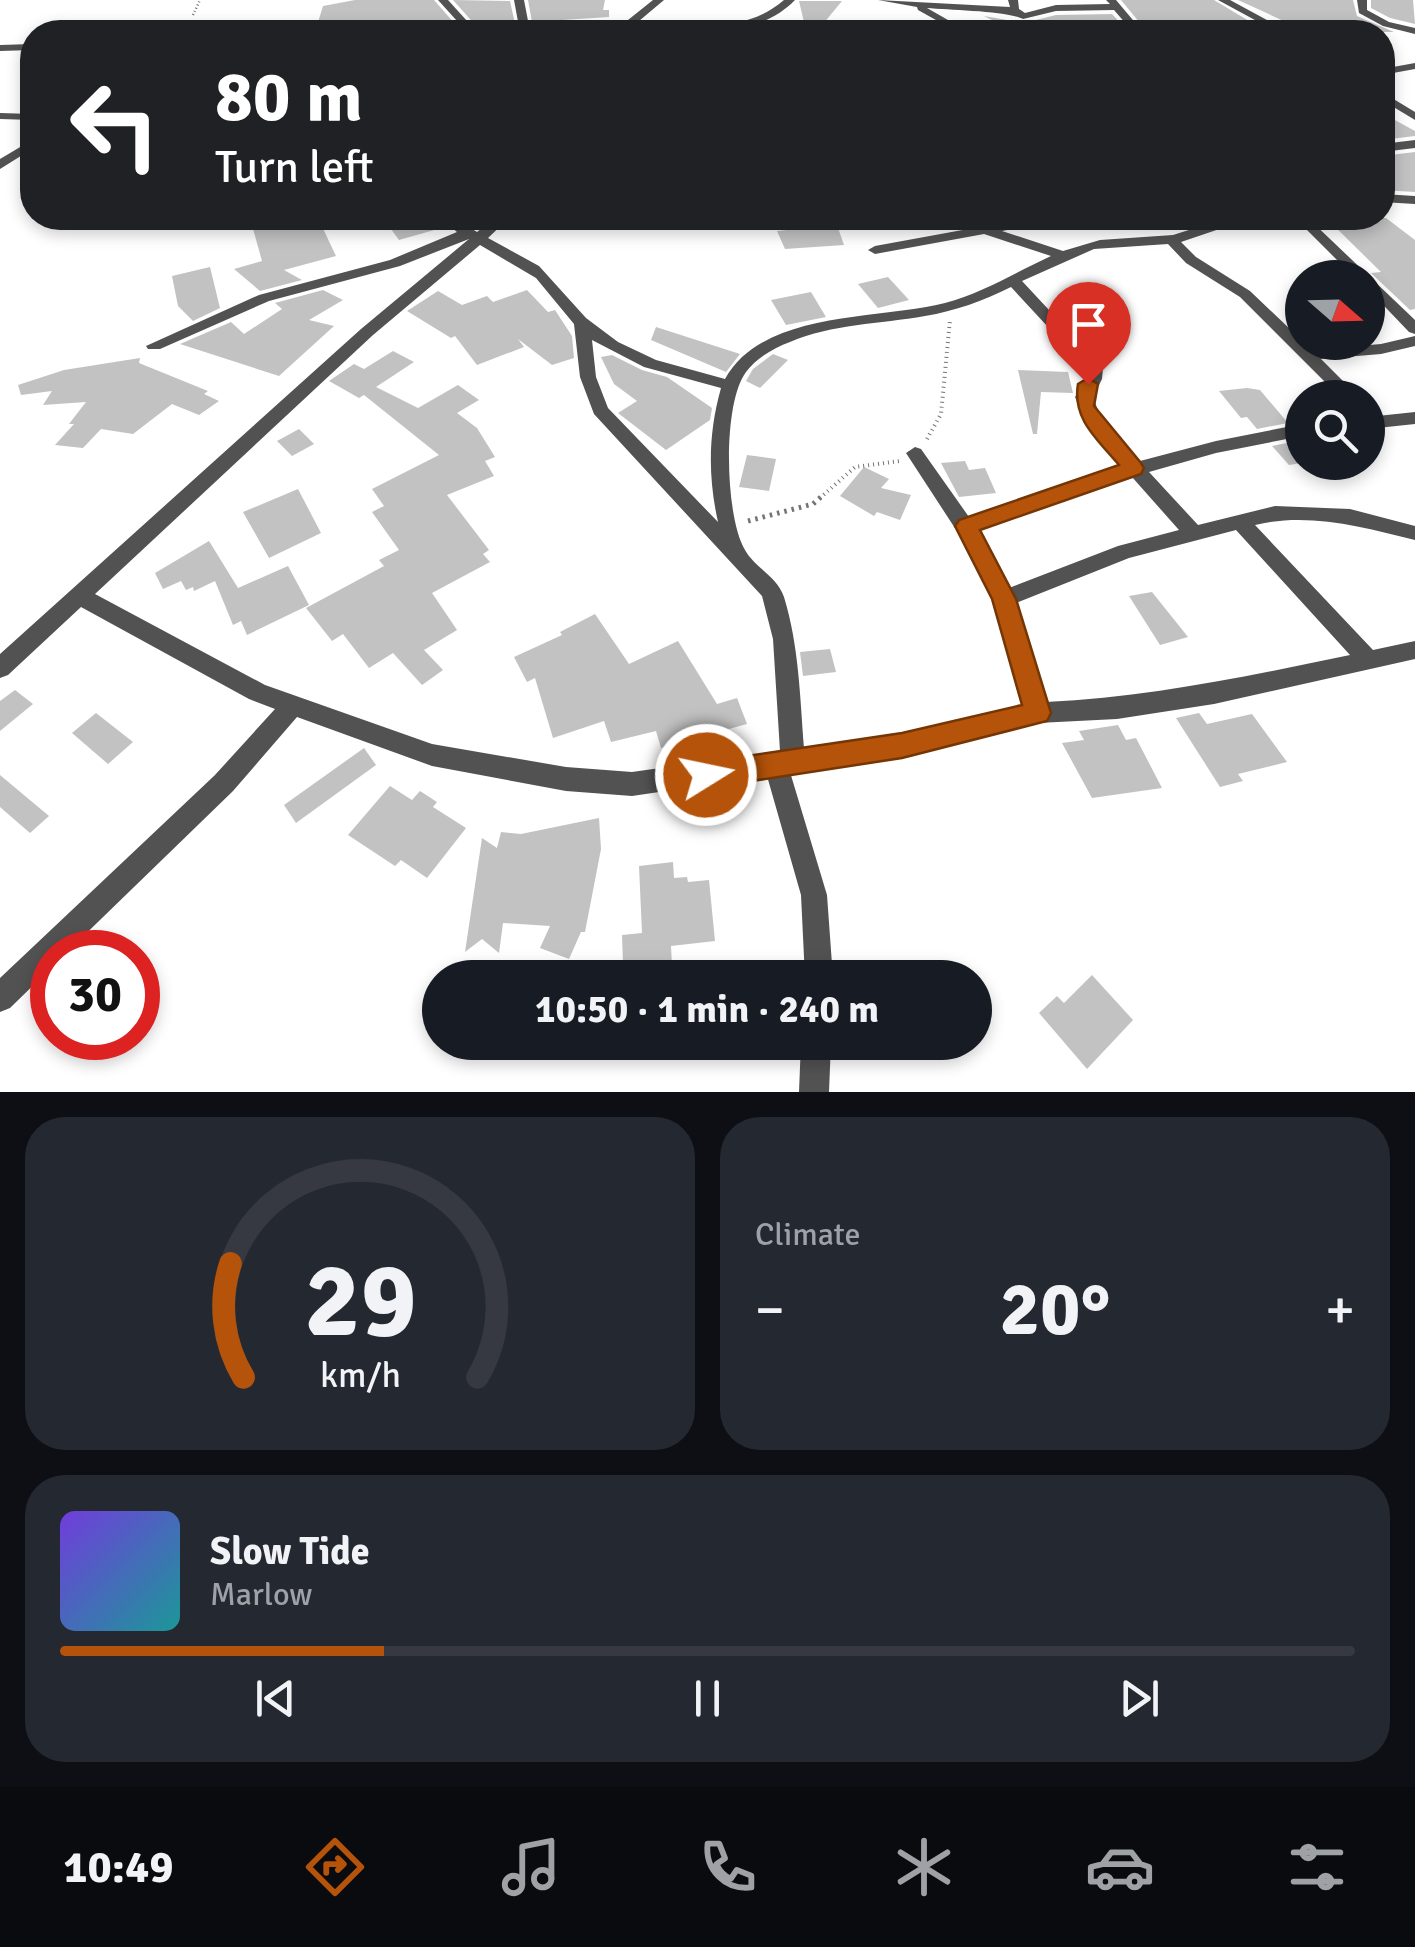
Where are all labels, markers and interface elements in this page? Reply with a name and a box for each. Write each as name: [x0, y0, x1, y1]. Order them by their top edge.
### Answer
text: 80 m: [215, 54, 363, 140]
icon: left: [50, 60, 180, 190]
text: Turn left: [215, 140, 374, 195]
north arrow: [1285, 260, 1385, 360]
map controls: [1285, 260, 1385, 480]
pin: [1046, 282, 1131, 385]
icon: arrive: [1061, 297, 1116, 352]
button: search: [1285, 380, 1385, 480]
position arrow: [654, 723, 758, 827]
speed limit sign: 30: [30, 930, 160, 1060]
text: 10:50 · 1 min · 240 m: [535, 986, 879, 1033]
text: Climate: [755, 1215, 861, 1254]
text: 29: [304, 1237, 416, 1365]
text: 20°: [1000, 1263, 1111, 1356]
text: −: [755, 1276, 785, 1344]
text: +: [1325, 1276, 1355, 1344]
text: km/h: [320, 1353, 400, 1397]
text: Slow Tide: [210, 1528, 370, 1575]
text: Marlow: [210, 1575, 312, 1614]
icon: previous: [248, 1671, 303, 1726]
icon: pause: [680, 1671, 735, 1726]
icon: next: [1112, 1671, 1167, 1726]
icon: directions: [300, 1832, 370, 1902]
icon: music: [496, 1832, 566, 1902]
icon: phone: [693, 1832, 763, 1902]
icon: climate: [889, 1832, 959, 1902]
icon: car: [1085, 1832, 1155, 1902]
icon: filters: [1282, 1832, 1352, 1902]
text: 10:49: [63, 1840, 174, 1895]

